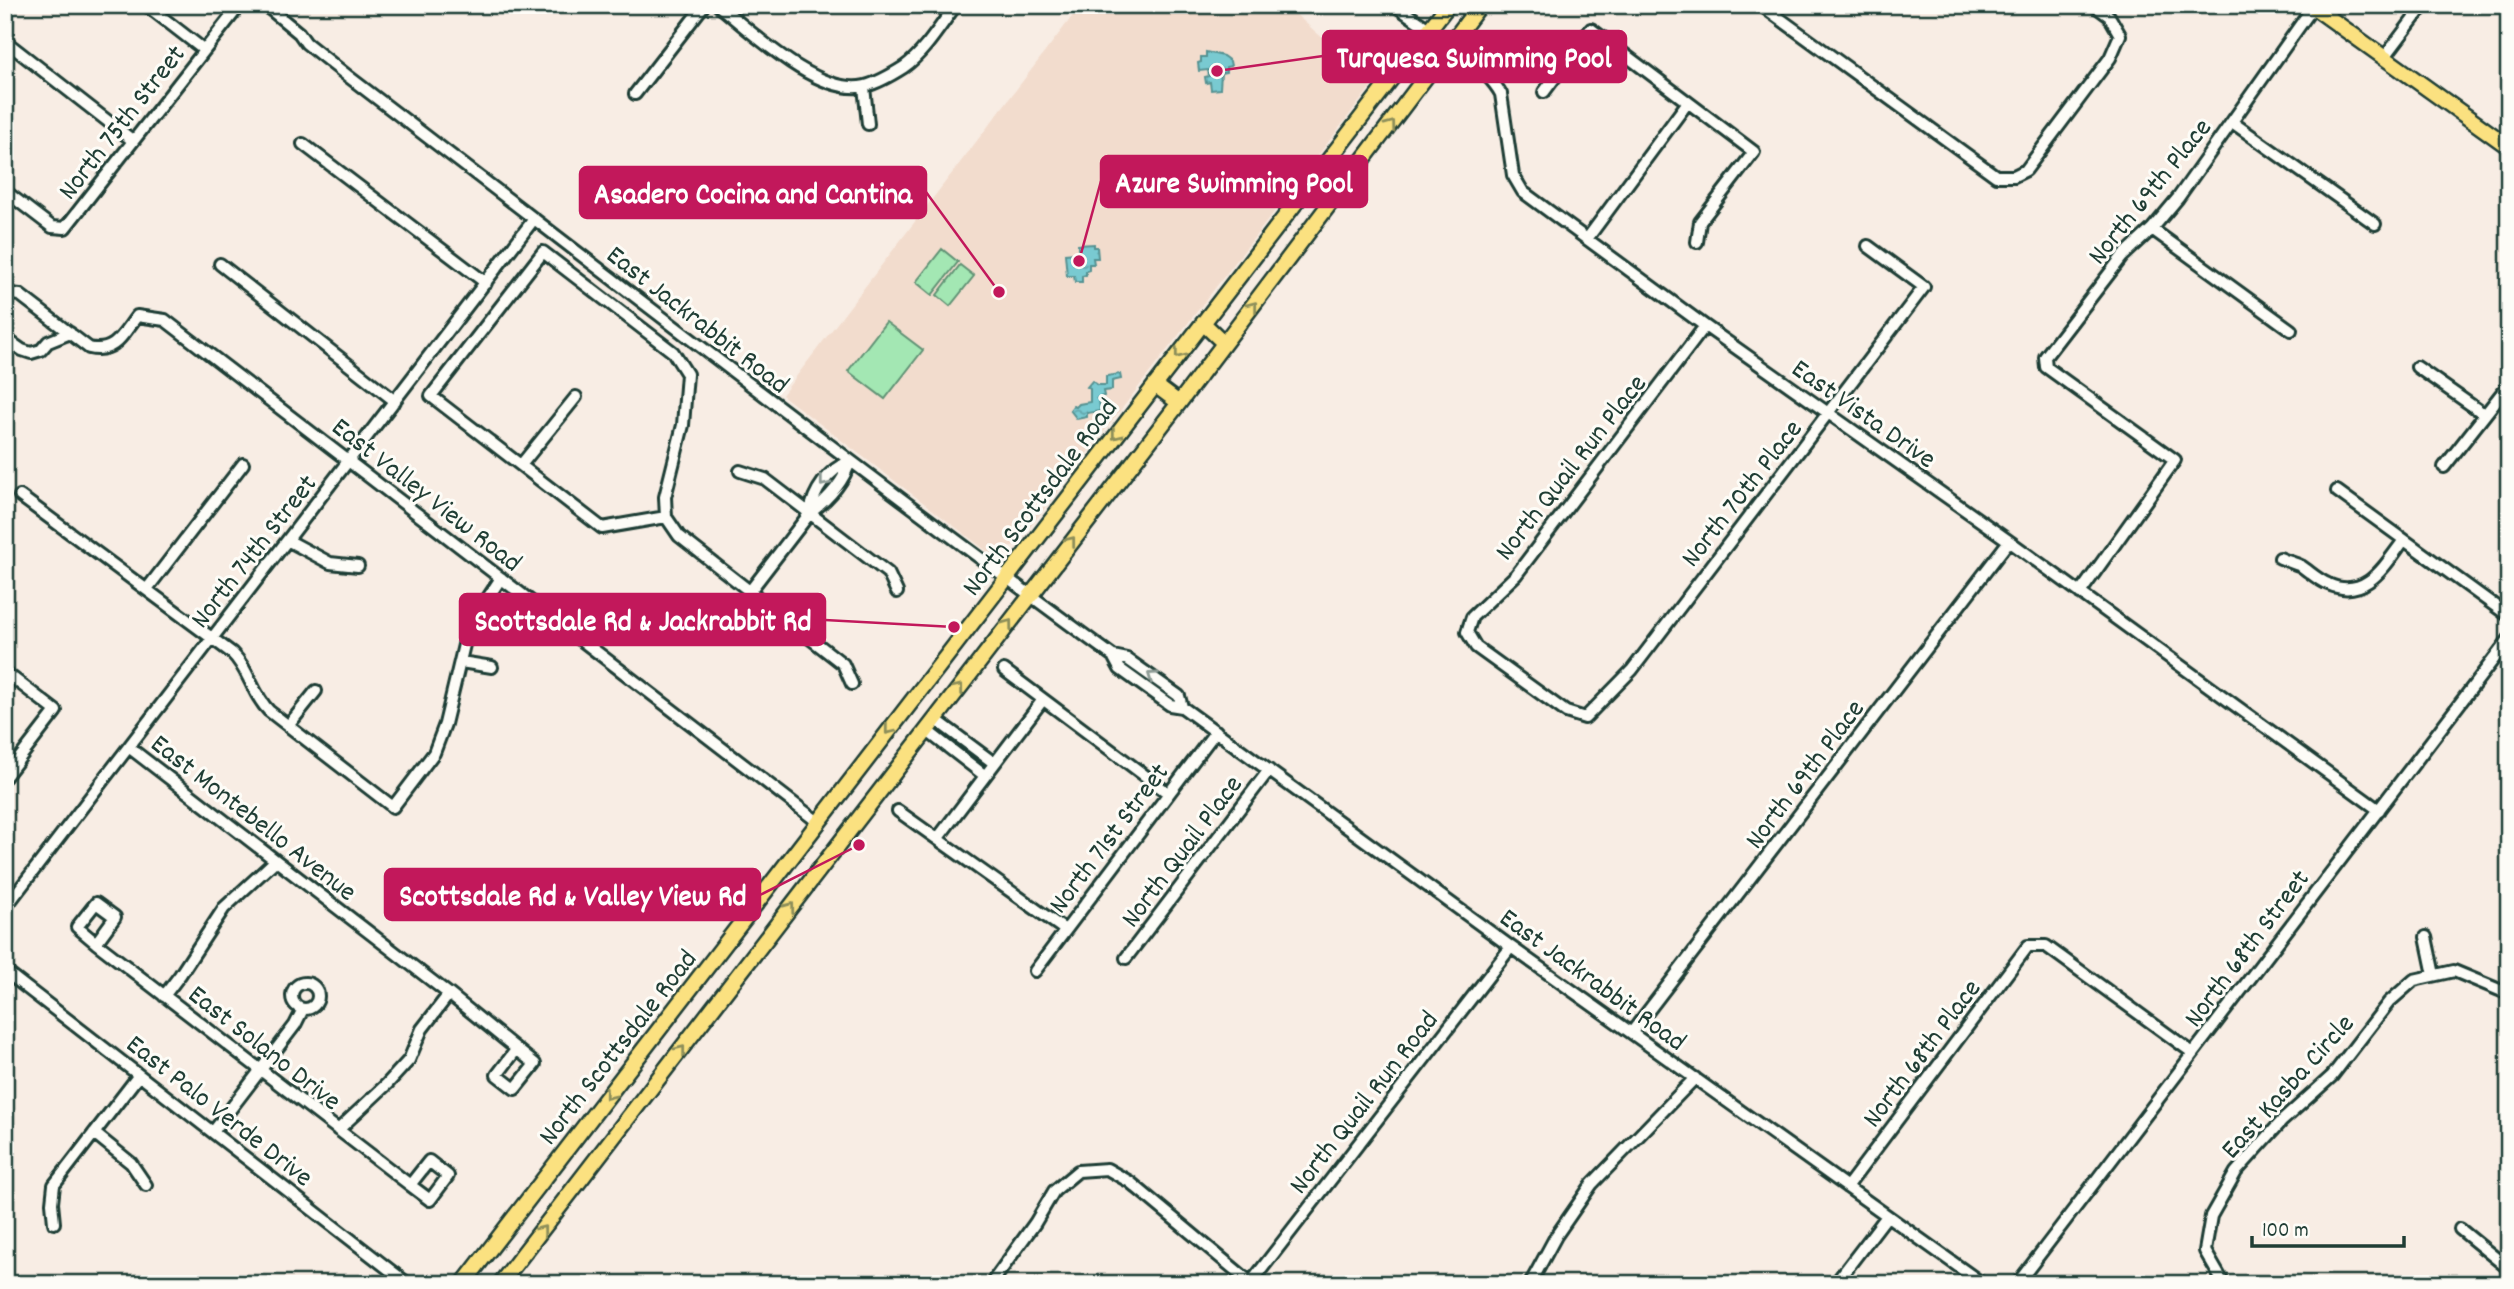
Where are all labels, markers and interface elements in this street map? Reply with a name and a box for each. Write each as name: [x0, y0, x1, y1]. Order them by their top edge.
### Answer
callout: Turquesa Swimming Pool: [1323, 31, 1626, 82]
street label: North 75th Street: [50, 38, 197, 210]
text: Turquesa Swimming Pool: [1336, 40, 1612, 83]
street label: North 69th Place: [2080, 111, 2224, 275]
one-way arrow: [1383, 121, 1396, 133]
callout: Azure Swimming Pool: [1101, 156, 1367, 207]
text: Azure Swimming Pool: [1115, 165, 1354, 208]
callout: Asadero Cocina and Cantina: [580, 167, 926, 218]
text: Asadero Cocina and Cantina: [594, 176, 913, 219]
street label: East Jackrabbit Road: [596, 238, 796, 406]
one-way arrow: [1244, 301, 1257, 313]
one-way arrow: [1174, 346, 1187, 359]
street label: East Vista Drive: [1782, 351, 1943, 481]
street label: North Quail Run Place: [1487, 367, 1659, 571]
street label: North Scottsdale Road: [954, 392, 1130, 606]
street label: East Valley View Road: [321, 410, 529, 584]
street label: North 70th Place: [1673, 413, 1814, 577]
one-way arrow: [1112, 427, 1125, 440]
street label: North 74th Street: [183, 467, 329, 639]
one-way arrow: [819, 474, 832, 487]
one-way arrow: [1063, 537, 1076, 549]
callout: Scottsdale Rd & Jackrabbit Rd: [460, 594, 825, 645]
text: Scottsdale Rd & Jackrabbit Rd: [474, 603, 812, 646]
one-way arrow: [1000, 619, 1012, 631]
one-way arrow: [1147, 672, 1160, 685]
one-way arrow: [950, 683, 963, 695]
street label: North 69th Place: [1737, 693, 1877, 859]
one-way arrow: [885, 723, 898, 735]
street label: East Montebello Avenue: [140, 727, 364, 913]
street label: North 71st Street: [1041, 756, 1181, 924]
street label: North Quail Place: [1113, 768, 1255, 938]
street label: North 68th Street: [2176, 863, 2322, 1037]
callout: Scottsdale Rd & Valley View Rd: [385, 869, 760, 920]
text: Scottsdale Rd & Valley View Rd: [399, 878, 747, 921]
street label: East Jackrabbit Road: [1489, 900, 1693, 1064]
one-way arrow: [782, 902, 795, 915]
street label: North Scottsdale Road: [531, 943, 709, 1155]
street label: North 68th Place: [1855, 972, 1993, 1138]
street label: East Solano Drive: [178, 977, 348, 1123]
street label: North Quail Run Road: [1281, 1004, 1450, 1204]
street label: East Kasba Circle: [2213, 1007, 2366, 1170]
street label: East Palo Verde Drive: [116, 1027, 320, 1199]
one-way arrow: [672, 1045, 685, 1057]
one-way arrow: [604, 1087, 617, 1099]
scale bar: [2252, 1205, 2404, 1249]
text: 100 m: [2262, 1217, 2309, 1247]
one-way arrow: [533, 1225, 546, 1237]

